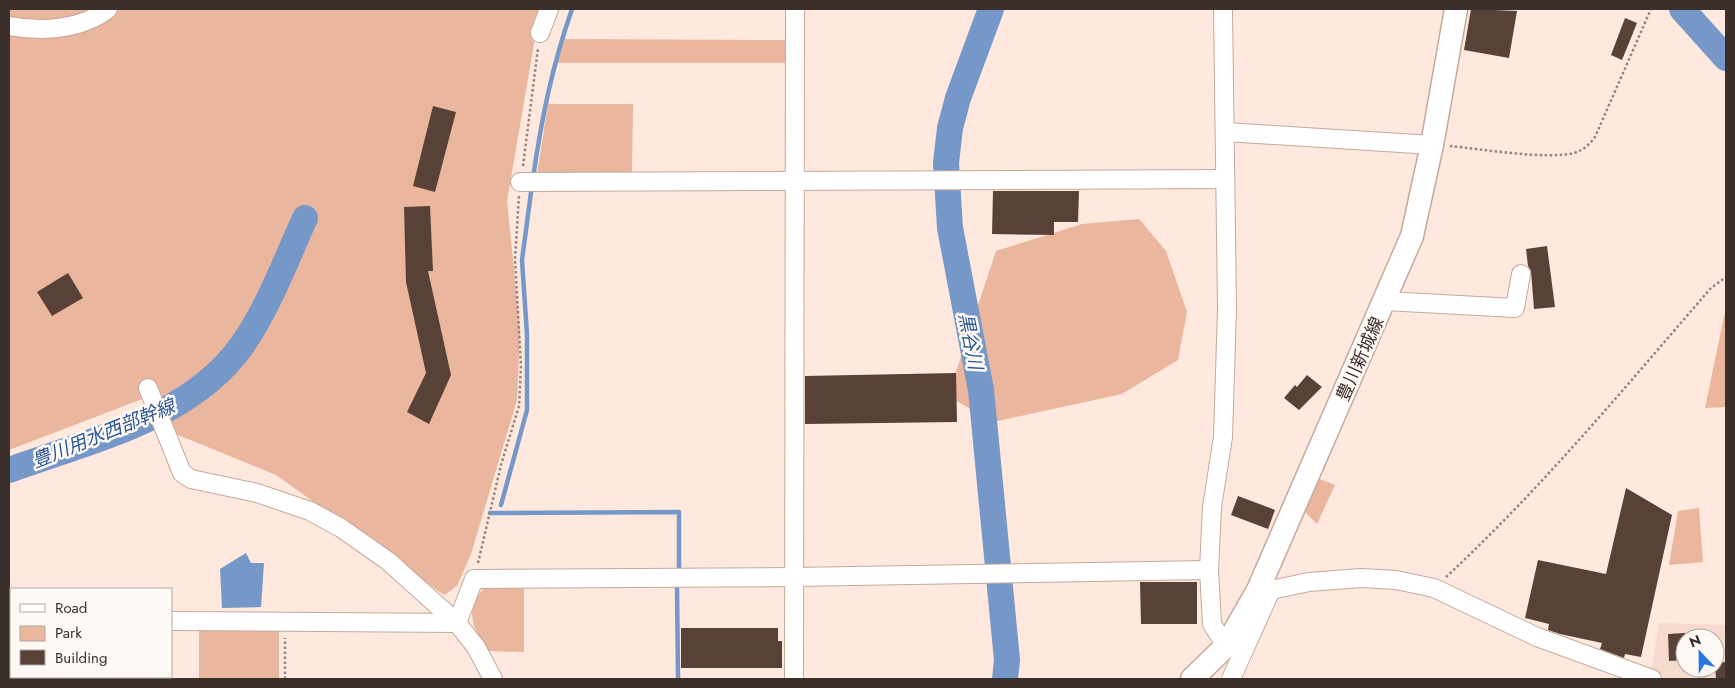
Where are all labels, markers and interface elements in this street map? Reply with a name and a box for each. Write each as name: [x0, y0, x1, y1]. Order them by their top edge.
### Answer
water label: 黒谷川: [952, 311, 990, 374]
street label: 豊川新城線: [1330, 313, 1390, 405]
water label: 豊川用水西部幹線: [28, 392, 181, 474]
legend: [10, 588, 172, 678]
text: Road: [55, 597, 87, 619]
text: Park: [55, 622, 82, 644]
north arrow: [1675, 628, 1725, 678]
text: N: [1686, 630, 1704, 652]
text: Building: [55, 647, 107, 669]

